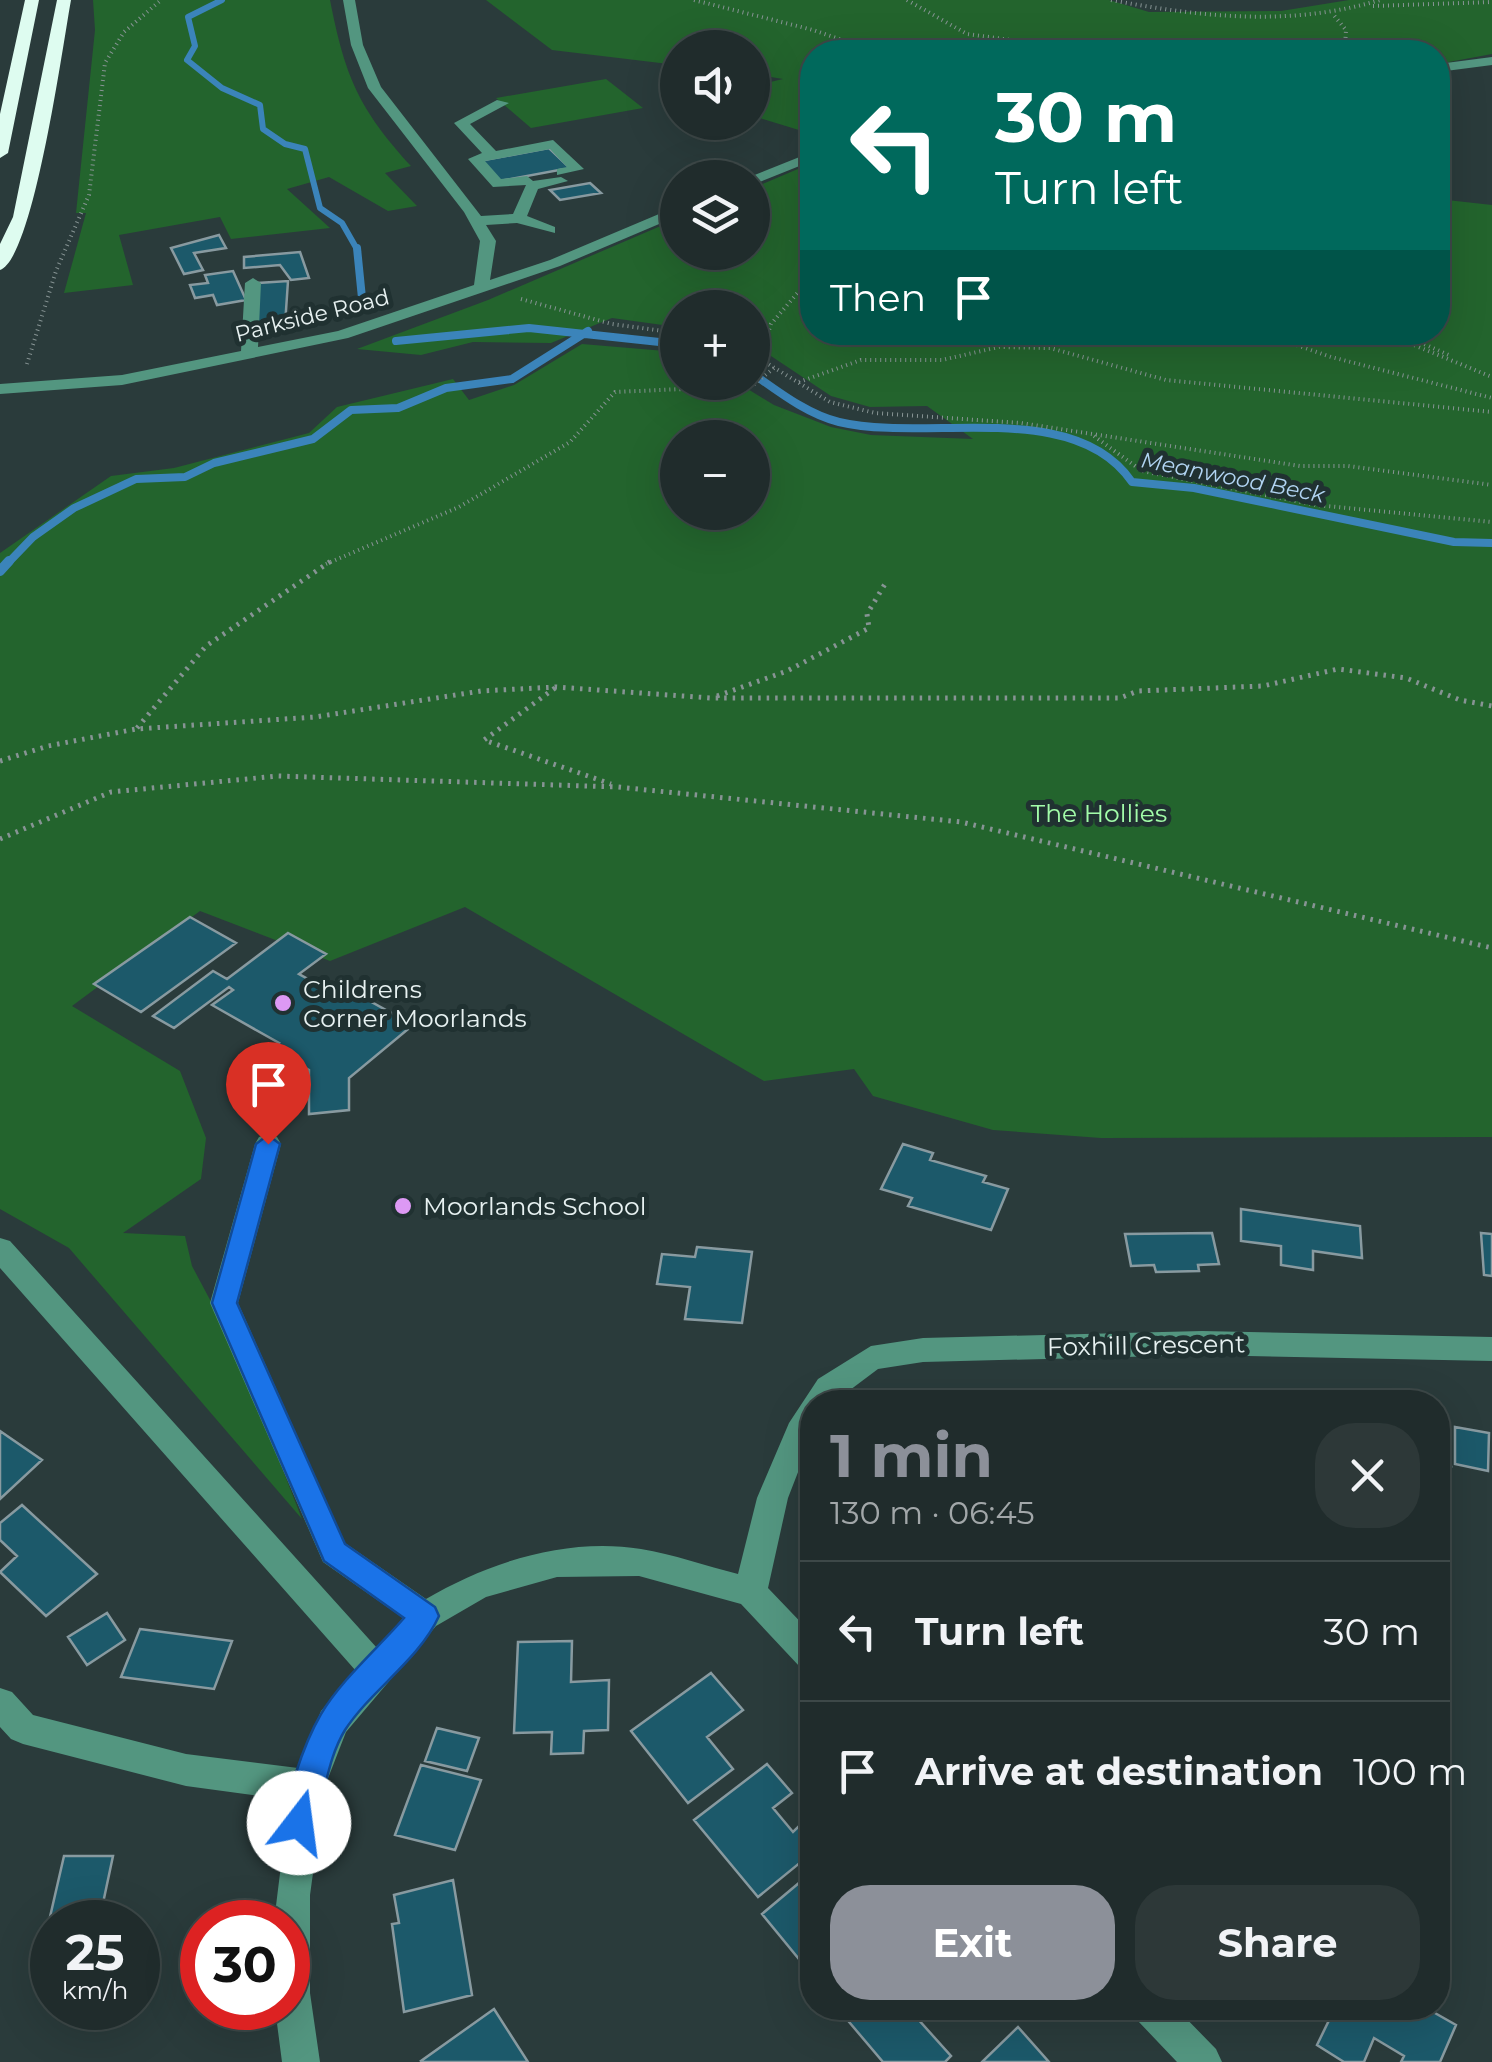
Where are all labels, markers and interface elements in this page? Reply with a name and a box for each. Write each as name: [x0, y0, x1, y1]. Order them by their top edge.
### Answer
map controls: [660, 30, 770, 530]
button: sound: [660, 30, 770, 140]
text: 30 m: [995, 74, 1177, 160]
icon: left: [830, 80, 960, 210]
button: layers: [660, 160, 770, 270]
text: Turn left: [995, 160, 1183, 215]
icon: arrive: [946, 270, 1001, 325]
text: Then: [830, 274, 926, 321]
street label: Parkside Road: [232, 283, 392, 348]
button: +: [660, 290, 770, 400]
button: −: [660, 420, 770, 530]
water label: Meanwood Beck: [1139, 446, 1328, 509]
park label: The Hollies: [1031, 798, 1167, 828]
place label: Childrens Corner Moorlands: [303, 974, 527, 1033]
marker: Childrens Corner Moorlands: [272, 992, 294, 1014]
pin: [226, 1042, 311, 1145]
icon: arrive: [241, 1057, 296, 1112]
place label: Moorlands School: [423, 1191, 646, 1221]
marker: Moorlands School: [392, 1195, 414, 1217]
street label: Foxhill Crescent: [1047, 1328, 1245, 1362]
text: 1 min: [830, 1419, 993, 1492]
button: close: [1315, 1423, 1420, 1528]
text: 130 m · 06:45: [830, 1493, 1035, 1532]
icon: left: [830, 1604, 885, 1659]
text: Turn left: [915, 1608, 1084, 1655]
text: 30 m: [1323, 1608, 1420, 1655]
icon: arrive: [830, 1744, 885, 1799]
text: Arrive at destination: [915, 1748, 1323, 1795]
text: 100 m: [1353, 1748, 1467, 1795]
position arrow: [247, 1771, 351, 1875]
button: Exit: [830, 1885, 1115, 2000]
button: Share: [1135, 1885, 1420, 2000]
speed limit sign: 30: [180, 1900, 310, 2030]
text: 25: [65, 1922, 125, 1983]
text: km/h: [62, 1975, 128, 2005]

